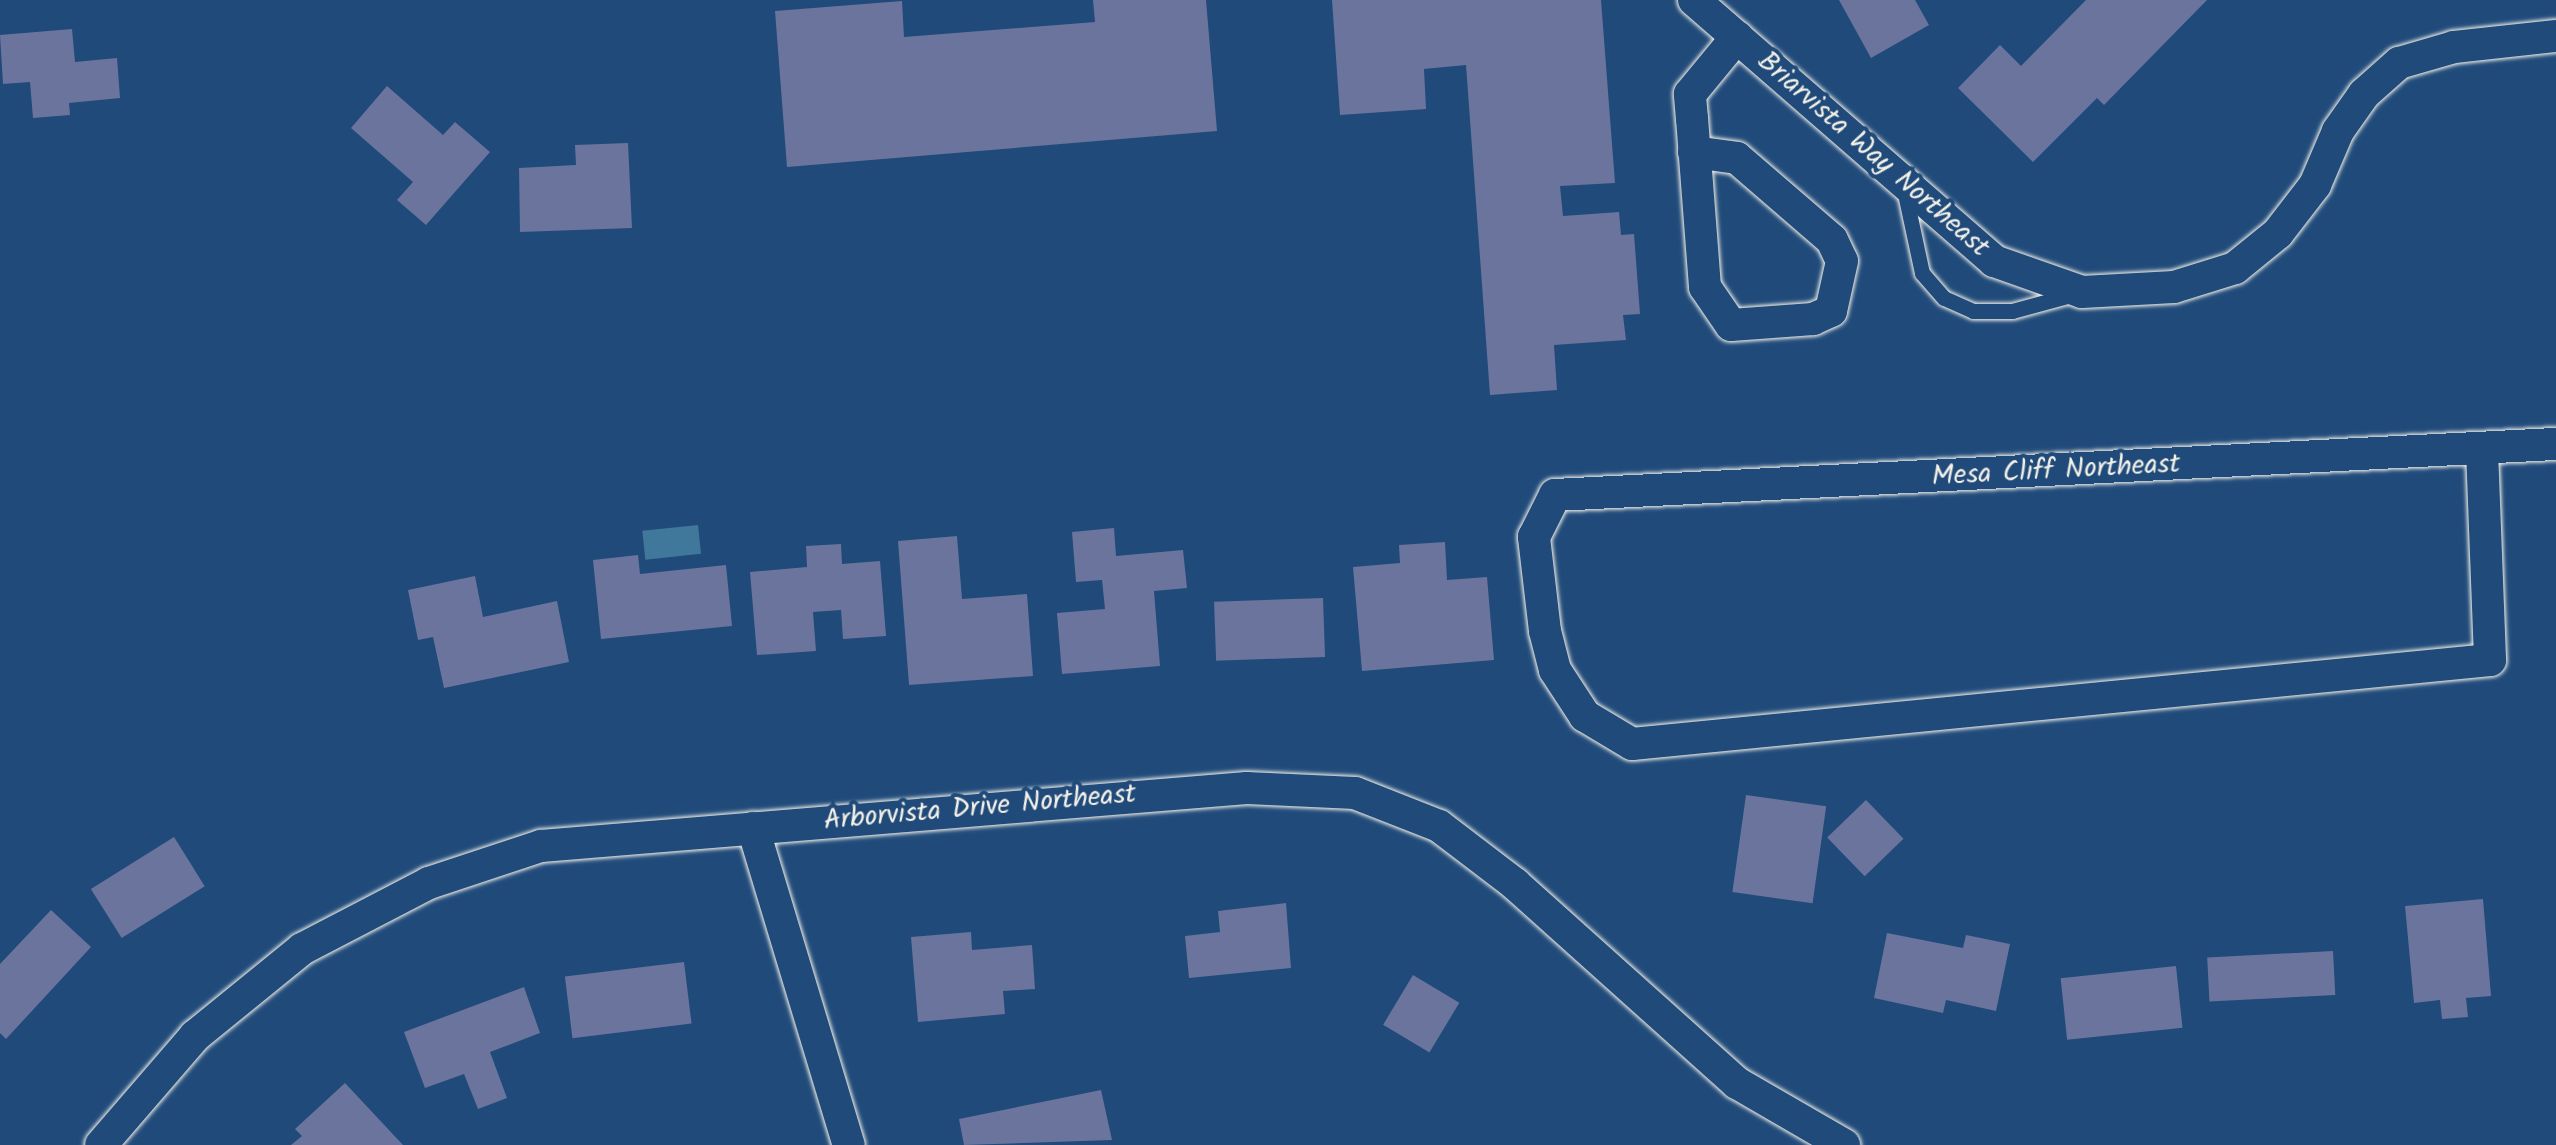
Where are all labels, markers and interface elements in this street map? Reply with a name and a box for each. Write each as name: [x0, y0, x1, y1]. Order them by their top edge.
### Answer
street label: Briarvista Way Northeast: [1750, 45, 1996, 265]
street label: Mesa Cliff Northeast: [1931, 448, 2181, 494]
street label: Arborvista Drive Northeast: [822, 778, 1138, 838]

